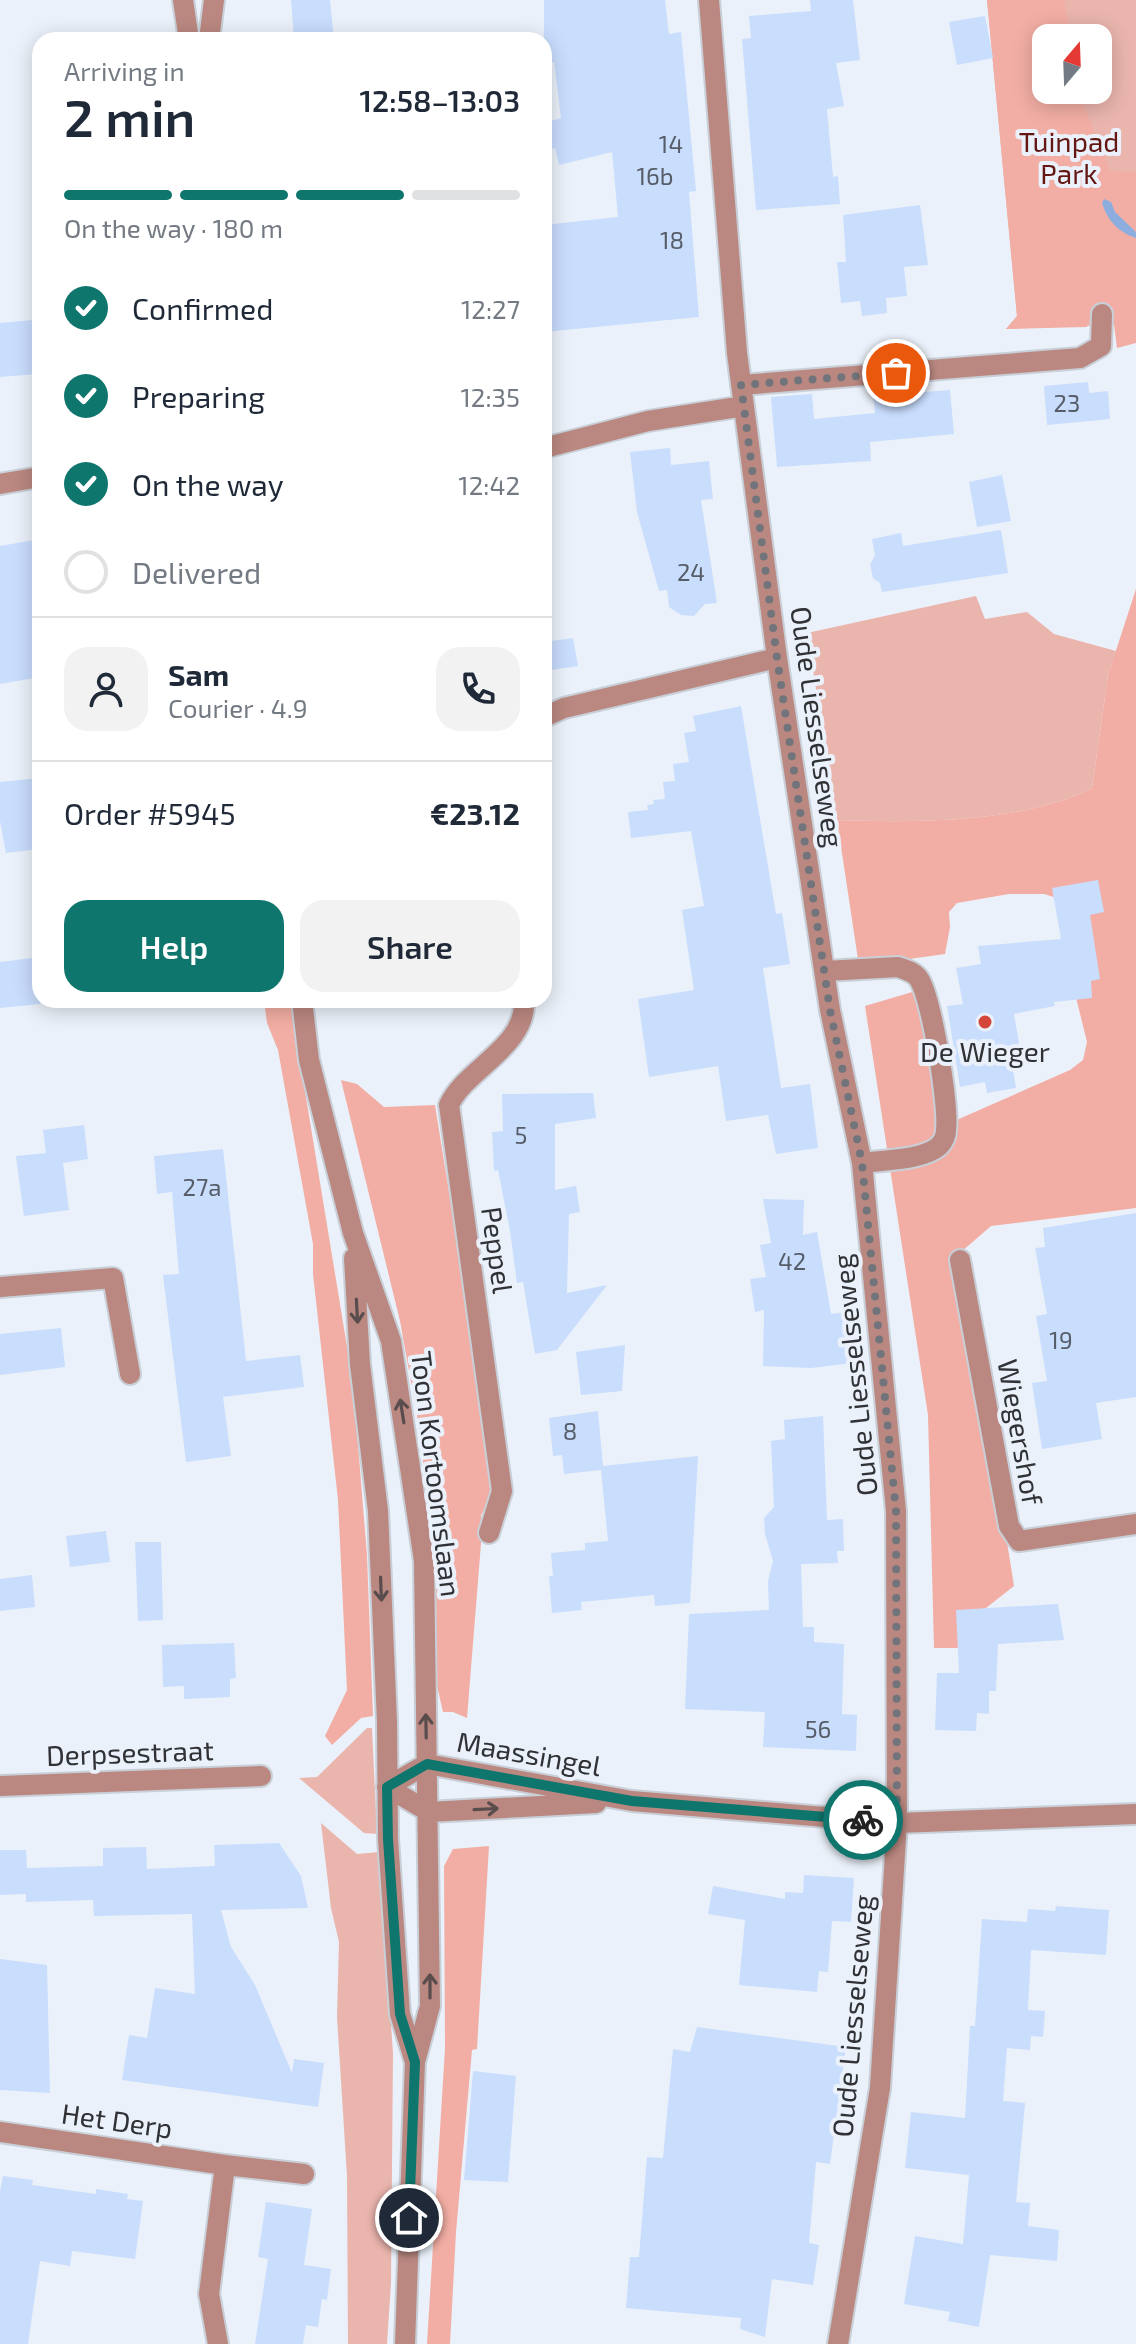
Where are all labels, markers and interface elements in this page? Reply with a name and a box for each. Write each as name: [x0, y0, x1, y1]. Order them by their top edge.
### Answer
north arrow: [1032, 24, 1112, 104]
map controls: [1032, 24, 1112, 104]
text: Arriving in: [64, 55, 185, 86]
text: 12:58–13:03: [359, 82, 520, 118]
text: 2 min: [64, 85, 195, 147]
park label: Tuinpad Park: [1019, 124, 1119, 190]
house number: 14: [659, 129, 683, 158]
house number: 16b: [637, 161, 673, 190]
text: On the way · 180 m: [64, 212, 283, 243]
house number: 18: [660, 225, 684, 254]
icon: check: [64, 286, 108, 330]
text: Confirmed: [132, 290, 273, 326]
text: 12:27: [461, 293, 520, 324]
pin: [862, 339, 930, 407]
icon: bag: [874, 351, 918, 395]
icon: check: [64, 374, 108, 418]
text: Preparing: [132, 378, 265, 414]
text: 12:35: [461, 381, 520, 412]
house number: 23: [1054, 388, 1080, 417]
icon: check: [64, 462, 108, 506]
text: On the way: [132, 466, 284, 502]
text: 12:42: [458, 469, 520, 500]
text: Delivered: [132, 554, 261, 590]
house number: 24: [677, 557, 705, 586]
street label: Oude Liesselseweg: [784, 604, 852, 850]
button: person: [64, 647, 148, 731]
button: phone: [436, 647, 520, 731]
text: Sam: [168, 656, 229, 692]
text: Courier · 4.9: [168, 692, 308, 723]
text: Order #5945: [64, 795, 235, 831]
text: €23.12: [430, 795, 520, 831]
button: Help: [64, 900, 284, 992]
button: Share: [300, 900, 520, 992]
marker: De Wieger: [976, 1013, 994, 1031]
place label: De Wieger: [920, 1034, 1050, 1068]
house number: 5: [515, 1120, 527, 1149]
house number: 27a: [183, 1172, 221, 1201]
street label: Peppel: [475, 1204, 521, 1296]
house number: 42: [778, 1246, 806, 1275]
street label: Oude Liesselseweg: [824, 1252, 884, 1498]
one-way arrow: [350, 1297, 365, 1324]
house number: 19: [1049, 1325, 1073, 1354]
street label: Toon Kortoomslaan: [405, 1349, 469, 1599]
street label: Wiegershof: [991, 1356, 1051, 1509]
one-way arrow: [394, 1399, 409, 1424]
house number: 8: [563, 1416, 577, 1445]
one-way arrow: [374, 1575, 389, 1602]
one-way arrow: [419, 1713, 434, 1740]
house number: 56: [805, 1714, 831, 1743]
street label: Maassingel: [454, 1724, 605, 1783]
street label: Derpsestraat: [45, 1732, 214, 1772]
courier: [823, 1780, 903, 1860]
icon: bike: [841, 1798, 885, 1842]
one-way arrow: [472, 1801, 499, 1816]
street label: Oude Liesselseweg: [824, 1893, 880, 2138]
one-way arrow: [422, 1973, 438, 2000]
street label: Het Derp: [59, 2095, 175, 2145]
pin: [375, 2184, 443, 2252]
icon: home: [387, 2196, 431, 2240]

